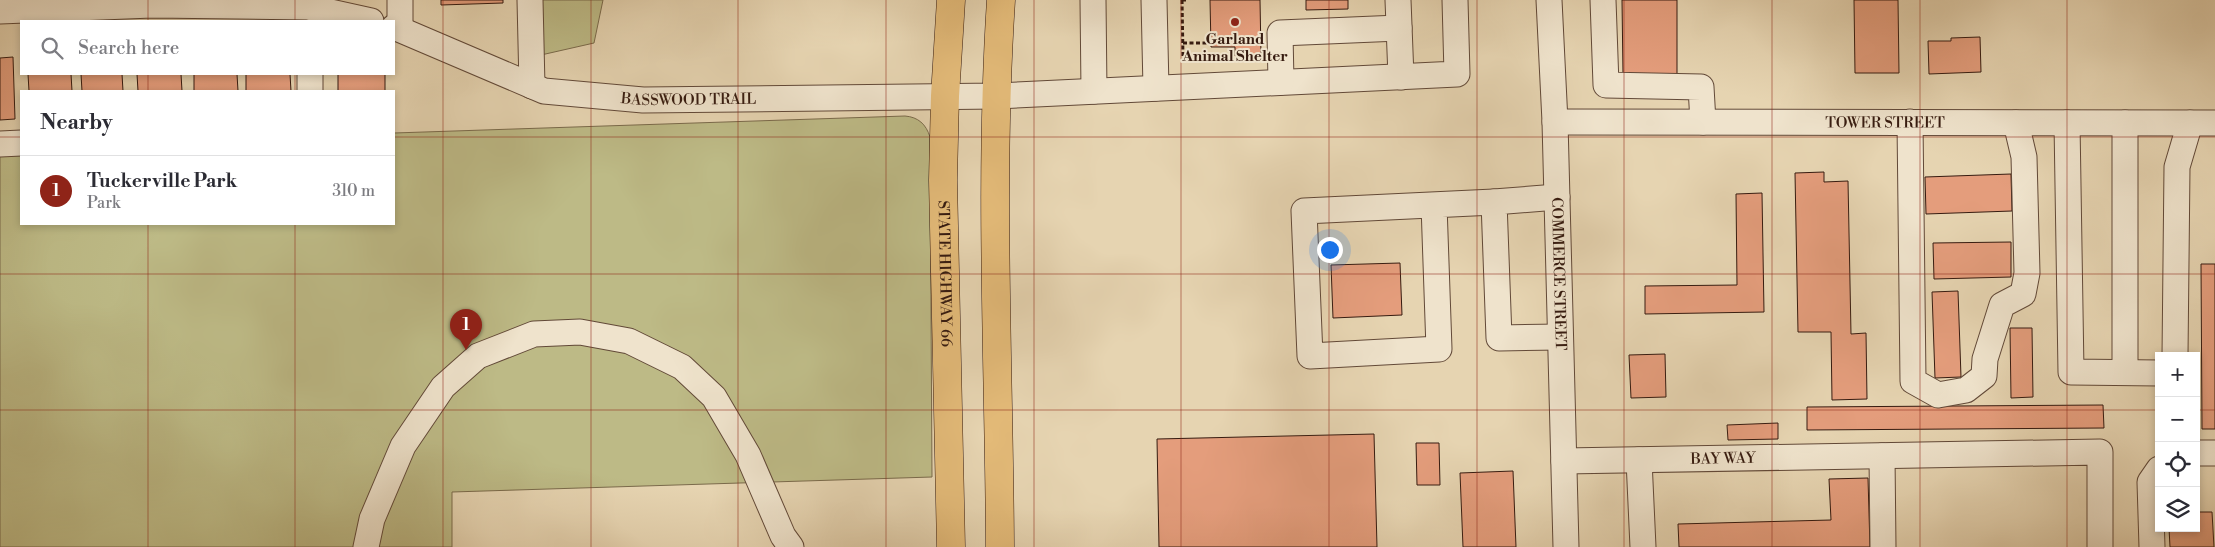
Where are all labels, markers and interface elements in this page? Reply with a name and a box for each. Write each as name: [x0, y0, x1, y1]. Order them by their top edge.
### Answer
marker: Garland Animal Shelter: [1229, 16, 1241, 28]
search box: [20, 20, 395, 75]
place label: Garland Animal Shelter: [1181, 30, 1288, 66]
icon: search: [38, 34, 66, 62]
text: Search here: [78, 36, 179, 60]
street label: BASSWOOD TRAIL: [619, 88, 756, 110]
text: Nearby: [40, 110, 113, 136]
street label: TOWER STREET: [1825, 113, 1945, 132]
text: Tuckerville Park: [87, 169, 237, 193]
text: 1: [52, 181, 60, 201]
text: 310 m: [332, 181, 375, 201]
text: Park: [87, 193, 120, 213]
street label: COMMERCE STREET: [1547, 197, 1570, 351]
street label: STATE HIGHWAY 66: [934, 200, 956, 347]
your location: [1317, 237, 1343, 263]
pin: 1: [450, 309, 482, 350]
map controls: [2155, 352, 2200, 532]
button: +: [2155, 352, 2200, 397]
button: −: [2155, 397, 2200, 442]
button: locate: [2155, 442, 2200, 487]
street label: BAY WAY: [1689, 448, 1757, 468]
button: layers: [2155, 487, 2200, 532]

